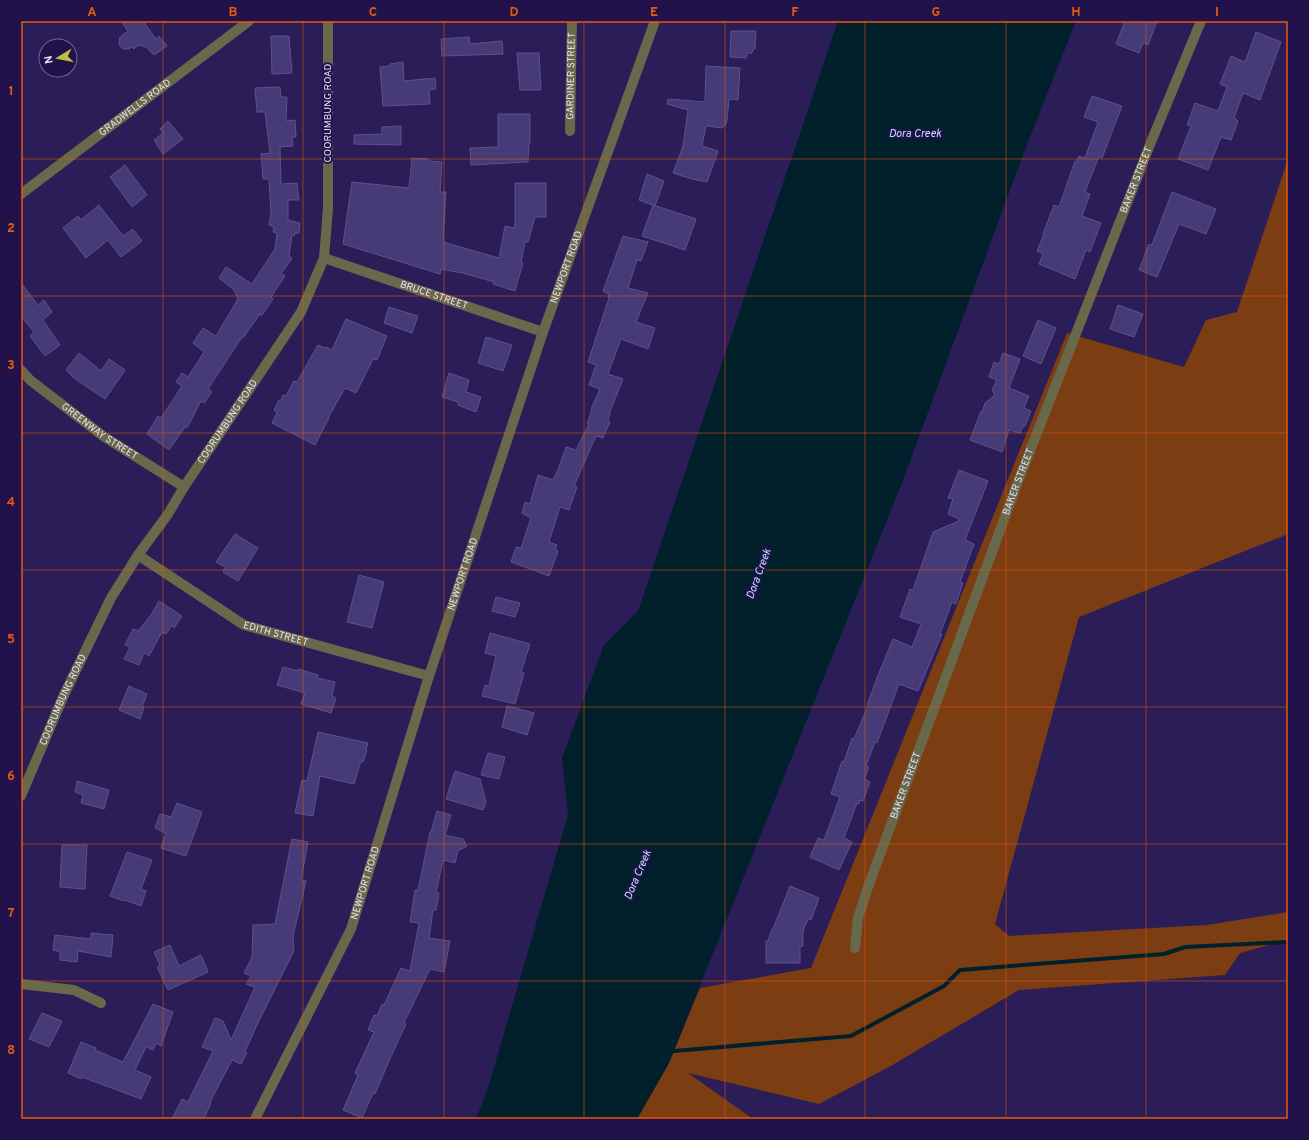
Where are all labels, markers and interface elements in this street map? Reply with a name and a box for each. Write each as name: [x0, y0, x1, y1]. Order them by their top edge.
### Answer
text: A: [87, 5, 97, 21]
text: B: [229, 5, 238, 21]
text: C: [369, 5, 377, 21]
text: D: [509, 5, 519, 21]
text: E: [650, 5, 658, 21]
text: F: [791, 5, 799, 21]
text: G: [932, 5, 941, 21]
text: H: [1071, 5, 1081, 21]
text: I: [1215, 5, 1219, 21]
street label: GARDINER STREET: [564, 32, 578, 120]
north arrow: [38, 38, 78, 78]
text: N: [42, 54, 57, 65]
street label: COORUMBUNG ROAD: [322, 63, 335, 162]
street label: GRADWELLS ROAD: [96, 76, 174, 139]
text: 1: [8, 84, 14, 100]
water label: Dora Creek: [889, 127, 942, 141]
street label: BAKER STREET: [1117, 145, 1155, 215]
text: 2: [7, 221, 15, 237]
street label: NEWPORT ROAD: [547, 229, 585, 305]
street label: BRUCE STREET: [398, 278, 470, 313]
text: 3: [7, 358, 15, 374]
street label: COORUMBUNG ROAD: [195, 377, 261, 467]
street label: GREENWAY STREET: [59, 400, 140, 463]
street label: BAKER STREET: [1000, 446, 1037, 517]
text: 4: [7, 495, 15, 511]
street label: NEWPORT ROAD: [445, 536, 481, 612]
water label: Dora Creek: [743, 546, 775, 601]
street label: EDITH STREET: [242, 619, 310, 649]
text: 5: [7, 632, 15, 648]
street label: COORUMBUNG ROAD: [37, 652, 89, 747]
street label: BAKER STREET: [887, 750, 924, 821]
text: 6: [7, 769, 15, 785]
street label: NEWPORT ROAD: [348, 845, 383, 921]
water label: Dora Creek: [621, 848, 655, 902]
text: 7: [8, 906, 15, 922]
text: 8: [7, 1043, 15, 1059]

